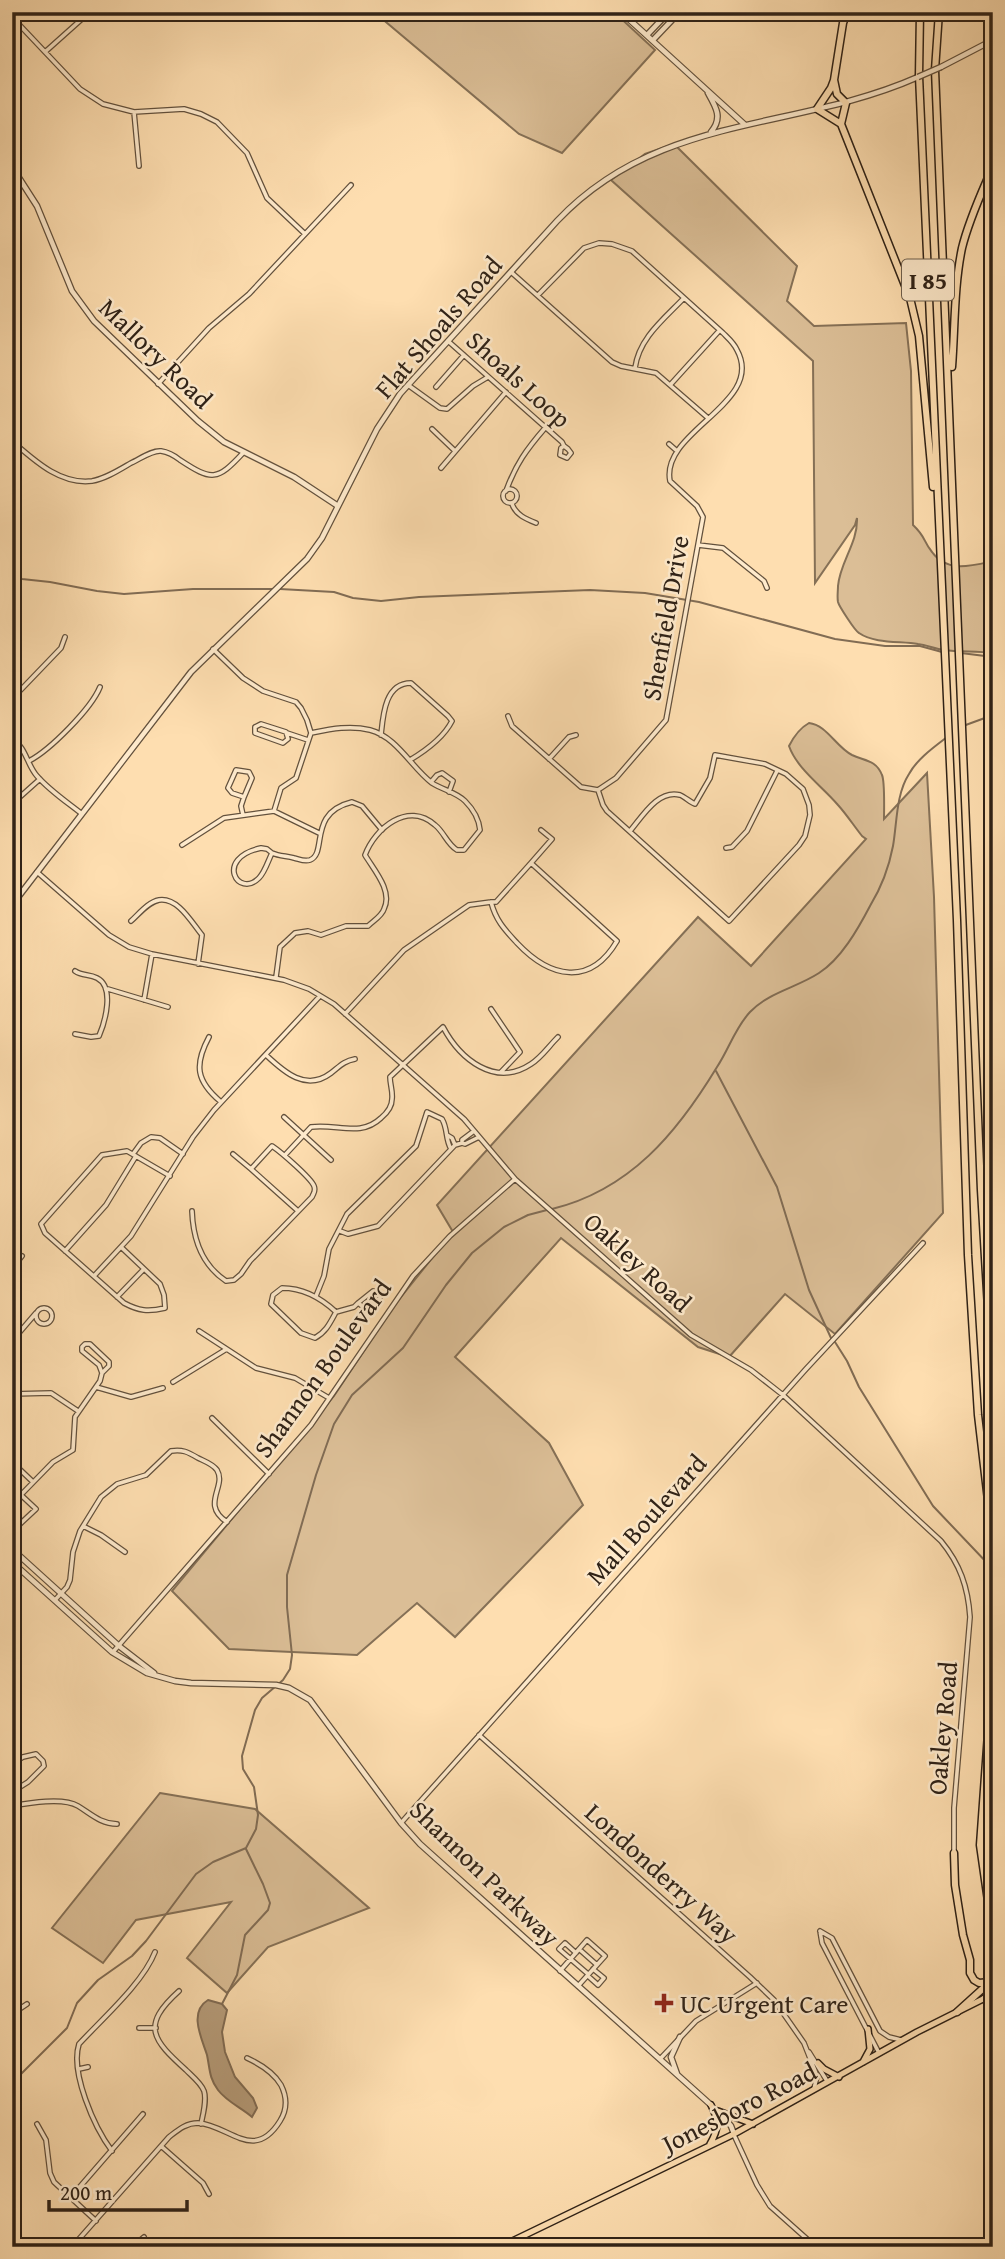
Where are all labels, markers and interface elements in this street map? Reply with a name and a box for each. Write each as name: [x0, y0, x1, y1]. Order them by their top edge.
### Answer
street label: Flat Shoals Road: [365, 247, 511, 407]
road number: I 85: [902, 260, 954, 300]
street label: Mallory Road: [90, 289, 222, 418]
street label: Shoals Loop: [458, 321, 580, 437]
street label: Shenfield Drive: [631, 532, 699, 704]
street label: Oakley Road: [575, 1203, 701, 1321]
street label: Shannon Boulevard: [244, 1270, 400, 1466]
street label: Mall Boulevard: [576, 1445, 716, 1593]
street label: Oakley Road: [917, 1660, 967, 1796]
street label: Shannon Parkway: [401, 1791, 569, 1955]
street label: Londonderry Way: [577, 1793, 747, 1953]
place label: UC Urgent Care: [680, 1984, 848, 2023]
marker: UC Urgent Care: [654, 1993, 674, 2013]
street label: Jonesboro Road: [652, 2051, 823, 2164]
scale bar: [49, 2168, 187, 2212]
text: 200 m: [60, 2177, 112, 2208]

